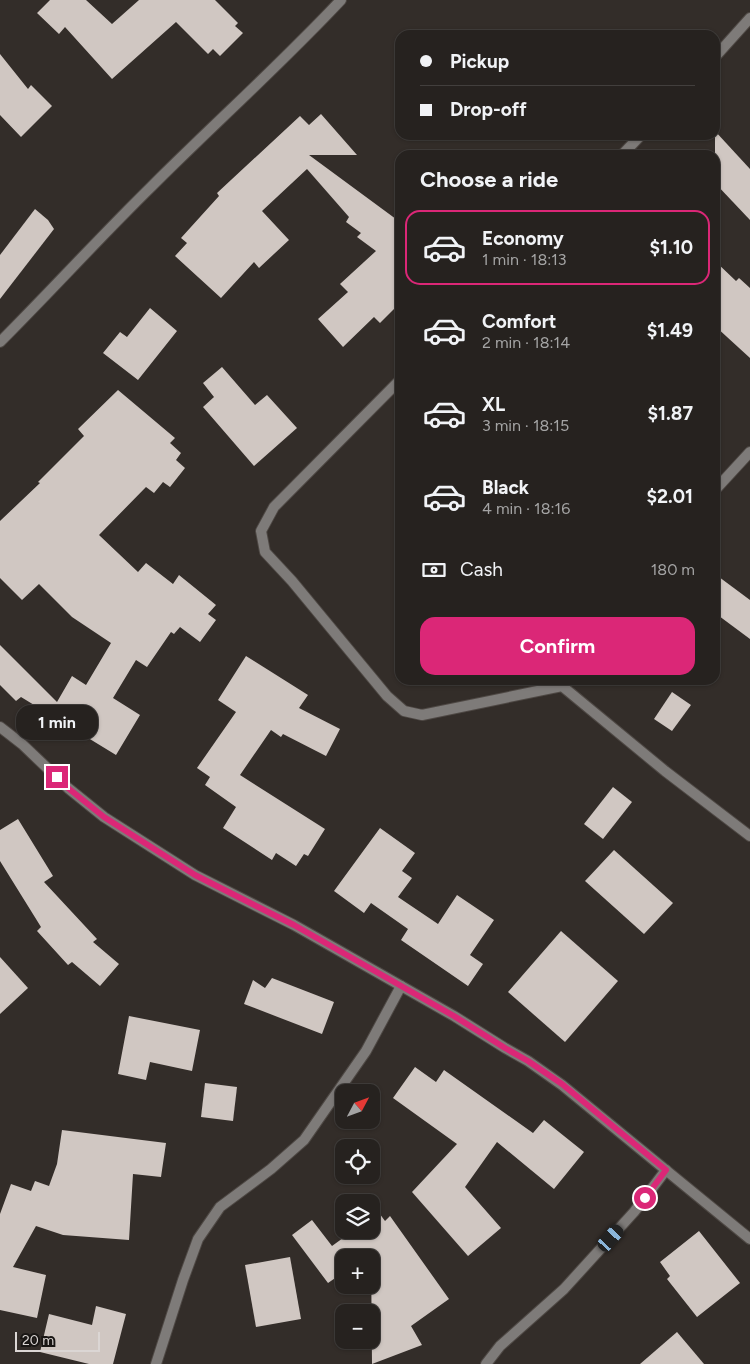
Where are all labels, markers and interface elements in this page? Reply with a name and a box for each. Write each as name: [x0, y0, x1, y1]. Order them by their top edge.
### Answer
text: Pickup: [450, 50, 509, 73]
text: Drop-off: [450, 98, 527, 121]
text: Choose a ride: [420, 166, 558, 193]
icon: car: [422, 225, 467, 270]
text: Economy: [482, 227, 564, 250]
text: $1.10: [649, 236, 693, 259]
text: 1 min · 18:13: [482, 250, 567, 269]
icon: car: [422, 308, 467, 353]
text: Comfort: [482, 310, 557, 333]
text: $1.49: [647, 319, 693, 342]
text: 2 min · 18:14: [482, 333, 570, 352]
icon: car: [422, 391, 467, 436]
text: XL: [482, 393, 505, 416]
text: $1.87: [648, 402, 693, 425]
text: 3 min · 18:15: [482, 416, 569, 435]
icon: car: [422, 474, 467, 519]
text: Black: [482, 476, 529, 499]
text: $2.01: [646, 485, 693, 508]
text: 4 min · 18:16: [482, 499, 570, 518]
icon: cash: [420, 556, 448, 584]
text: Cash: [460, 558, 503, 581]
text: 180 m: [651, 560, 695, 579]
button: Confirm: [420, 617, 695, 675]
callout: 1 min: [16, 704, 98, 740]
text: 1 min: [38, 713, 76, 732]
route end: [46, 766, 68, 788]
north arrow: [335, 1084, 380, 1129]
map controls: [335, 1084, 380, 1349]
button: locate: [335, 1139, 380, 1184]
route start: [634, 1187, 656, 1209]
button: layers: [335, 1194, 380, 1239]
car: [595, 1222, 626, 1254]
button: +: [335, 1249, 380, 1294]
button: −: [335, 1304, 380, 1349]
scale bar: [15, 1329, 100, 1352]
text: 20 m: [22, 1332, 54, 1349]

